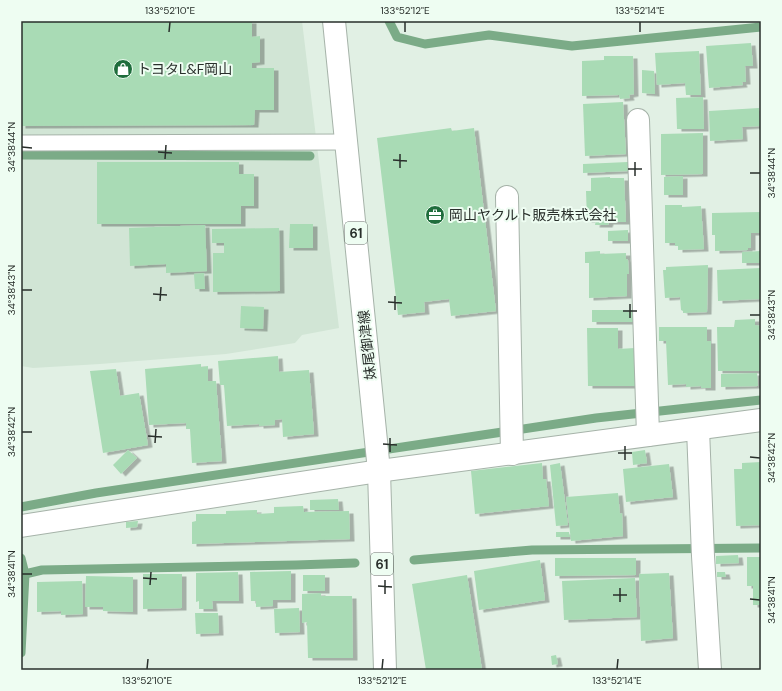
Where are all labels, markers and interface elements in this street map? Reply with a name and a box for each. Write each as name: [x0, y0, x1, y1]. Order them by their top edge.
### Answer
text: 133°52'10"E: [145, 4, 195, 17]
text: 133°52'12"E: [380, 4, 430, 17]
text: 133°52'14"E: [615, 4, 665, 17]
shop icon: トヨタL&F岡山: [112, 58, 134, 80]
place label: トヨタL&F岡山: [137, 60, 232, 78]
text: 34°38'44"N: [5, 122, 18, 172]
text: 34°38'44"N: [765, 148, 778, 198]
office icon: 岡山ヤクルト販売株式会社: [424, 204, 446, 226]
place label: 岡山ヤクルト販売株式会社: [449, 206, 617, 224]
road number: 61: [345, 222, 367, 244]
text: 34°38'43"N: [5, 265, 18, 315]
text: 34°38'43"N: [765, 290, 778, 340]
street label: 妹尾御津線: [354, 309, 380, 381]
text: 34°38'42"N: [5, 407, 18, 457]
text: 34°38'42"N: [765, 433, 778, 483]
text: 34°38'41"N: [5, 550, 18, 598]
road number: 61: [371, 553, 393, 575]
text: 34°38'41"N: [765, 576, 778, 624]
text: 133°52'10"E: [122, 674, 172, 687]
text: 133°52'12"E: [357, 674, 407, 687]
text: 133°52'14"E: [592, 674, 642, 687]

